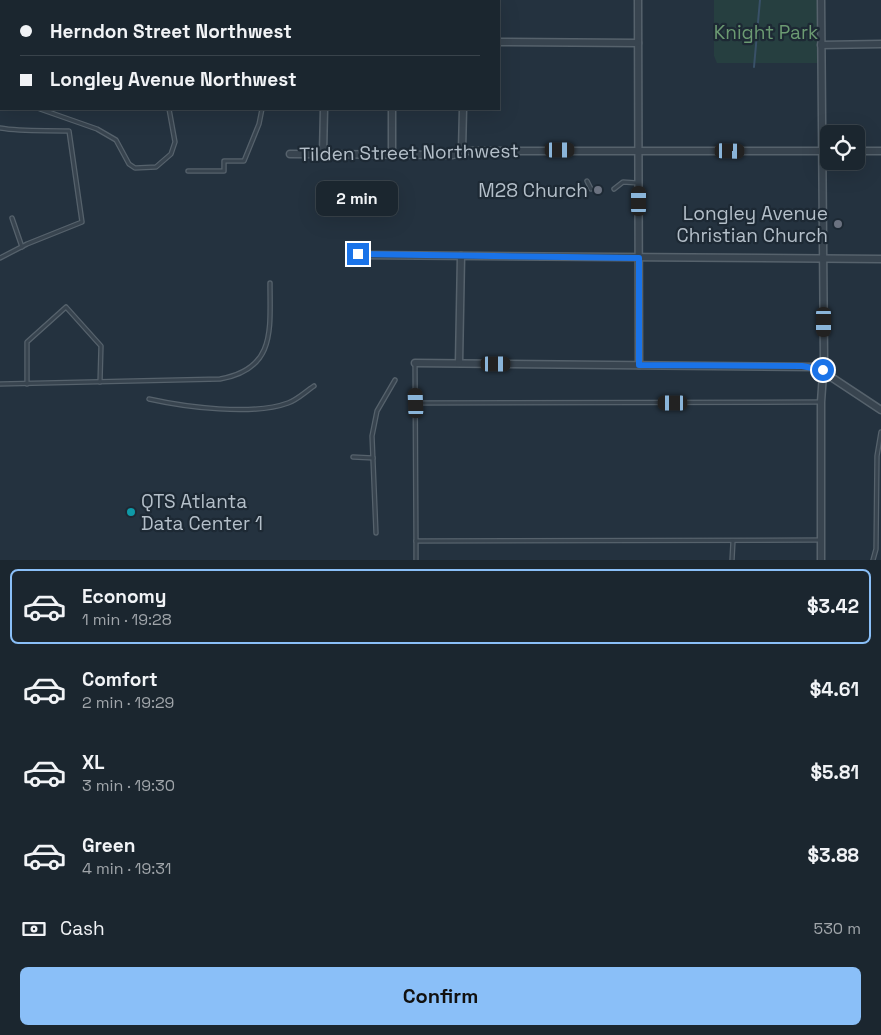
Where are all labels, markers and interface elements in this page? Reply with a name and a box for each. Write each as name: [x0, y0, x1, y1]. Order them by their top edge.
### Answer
text: Herndon Street Northwest: [50, 19, 292, 44]
park label: Knight Park: [714, 20, 818, 45]
text: Longley Avenue Northwest: [50, 67, 297, 92]
map controls: [820, 125, 865, 170]
button: locate: [820, 125, 865, 170]
street label: Tilden Street Northwest: [299, 138, 519, 167]
car: [545, 143, 575, 158]
car: [714, 143, 745, 159]
place label: M28 Church: [478, 178, 588, 203]
callout: 2 min: [317, 182, 399, 216]
marker: M28 Church: [592, 184, 604, 196]
car: [631, 186, 646, 216]
text: 2 min: [336, 188, 378, 209]
place label: Longley Avenue Christian Church: [677, 201, 828, 248]
marker: Longley Avenue Christian Church: [832, 218, 844, 230]
route end: [347, 243, 369, 265]
car: [816, 307, 831, 337]
car: [481, 357, 511, 372]
route start: [812, 359, 834, 381]
car: [407, 388, 424, 418]
car: [658, 396, 688, 411]
place label: QTS Atlanta Data Center 1: [141, 489, 263, 536]
marker: QTS Atlanta Data Center 1: [125, 506, 137, 518]
icon: car: [22, 584, 67, 629]
text: Economy: [82, 584, 166, 609]
text: $3.42: [807, 594, 859, 619]
text: 1 min · 19:28: [82, 609, 172, 630]
icon: car: [22, 667, 67, 712]
text: Comfort: [82, 667, 158, 692]
text: $4.61: [810, 677, 859, 702]
text: 2 min · 19:29: [82, 692, 174, 713]
icon: car: [22, 750, 67, 795]
text: XL: [82, 750, 105, 775]
text: $5.81: [810, 760, 859, 785]
text: 3 min · 19:30: [82, 775, 175, 796]
icon: car: [22, 833, 67, 878]
text: Green: [82, 833, 135, 858]
text: $3.88: [807, 843, 859, 868]
text: 4 min · 19:31: [82, 858, 171, 879]
icon: cash: [20, 915, 48, 943]
text: Cash: [60, 916, 105, 941]
text: 530 m: [814, 918, 861, 939]
button: Confirm: [20, 967, 861, 1025]

